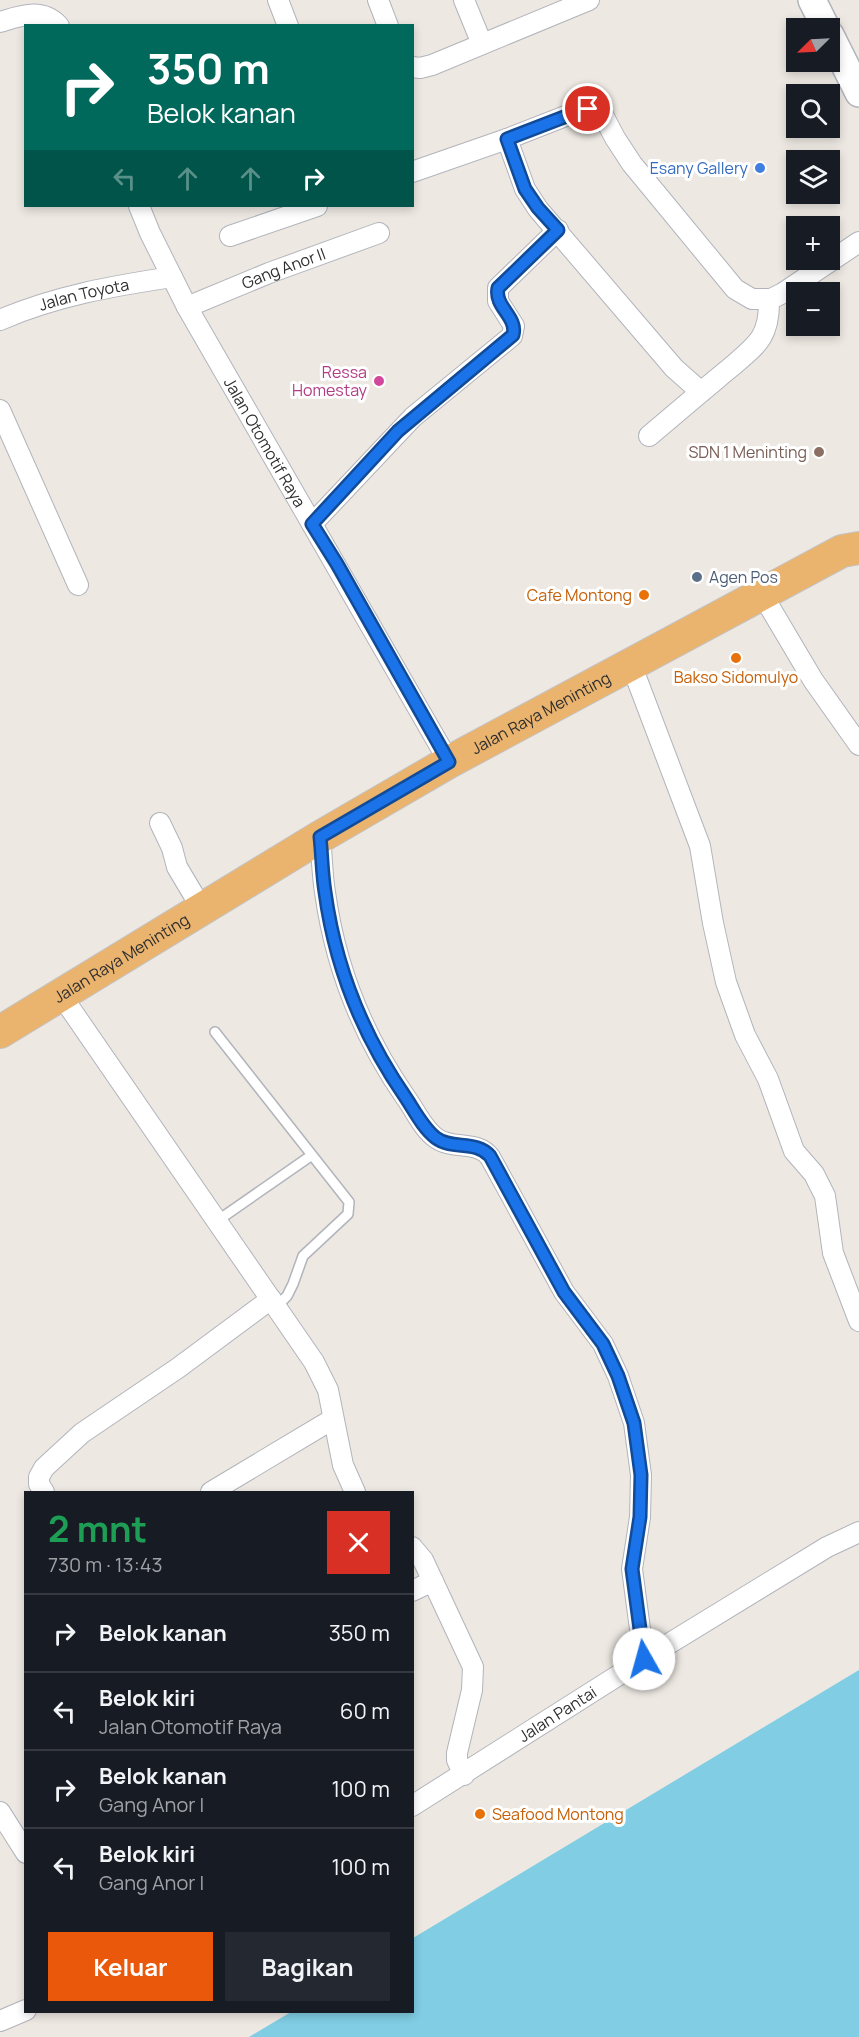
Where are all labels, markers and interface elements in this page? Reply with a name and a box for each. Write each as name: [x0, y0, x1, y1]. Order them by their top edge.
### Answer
north arrow: [786, 18, 840, 72]
map controls: [786, 18, 840, 336]
text: 350 m: [147, 39, 270, 97]
icon: right: [48, 48, 126, 126]
pin: [562, 83, 613, 134]
button: search: [786, 84, 840, 138]
icon: arrive: [571, 92, 604, 125]
text: Belok kanan: [147, 94, 296, 131]
button: layers: [786, 150, 840, 204]
place label: Esany Gallery: [650, 157, 749, 179]
marker: Esany Gallery: [753, 161, 767, 175]
icon: left: [108, 162, 141, 195]
icon: ahead: [171, 162, 204, 195]
icon: ahead: [234, 162, 267, 195]
icon: right: [297, 162, 330, 195]
button: +: [786, 216, 840, 270]
street label: Gang Anor II: [238, 242, 328, 294]
street label: Jalan Toyota: [36, 273, 131, 316]
button: −: [786, 282, 840, 336]
place label: Ressa Homestay: [292, 361, 368, 401]
street label: Jalan Otomotif Raya: [219, 373, 311, 511]
marker: Ressa Homestay: [372, 374, 386, 388]
place label: SDN 1 Meninting: [688, 441, 807, 463]
marker: SDN 1 Meninting: [812, 445, 826, 459]
place label: Agen Pos: [709, 566, 778, 588]
marker: Agen Pos: [690, 570, 704, 584]
place label: Cafe Montong: [527, 584, 632, 606]
marker: Cafe Montong: [637, 588, 651, 602]
marker: Bakso Sidomulyo: [729, 651, 743, 665]
street label: Jalan Raya Meninting: [467, 666, 614, 759]
place label: Bakso Sidomulyo: [674, 666, 798, 688]
street label: Jalan Raya Meninting: [49, 908, 193, 1008]
text: 2 mnt: [48, 1504, 147, 1553]
button: close: [327, 1511, 390, 1574]
text: 730 m · 13:43: [48, 1551, 162, 1578]
icon: right: [48, 1617, 81, 1650]
text: Belok kanan: [99, 1618, 227, 1648]
text: 350 m: [329, 1618, 390, 1648]
position arrow: [612, 1627, 676, 1691]
street label: Jalan Pantai: [514, 1681, 601, 1747]
text: Belok kiri: [99, 1683, 195, 1713]
icon: left: [48, 1695, 81, 1728]
text: 60 m: [340, 1696, 390, 1726]
text: Jalan Otomotif Raya: [99, 1713, 282, 1740]
text: Belok kanan: [99, 1761, 227, 1791]
icon: right: [48, 1773, 81, 1806]
text: 100 m: [332, 1774, 390, 1804]
text: Gang Anor I: [99, 1791, 204, 1818]
place label: Seafood Montong: [492, 1803, 624, 1825]
marker: Seafood Montong: [473, 1807, 487, 1821]
text: Belok kiri: [99, 1839, 195, 1869]
icon: left: [48, 1851, 81, 1884]
text: 100 m: [332, 1852, 390, 1882]
text: Gang Anor I: [99, 1869, 204, 1896]
button: Keluar: [48, 1932, 213, 2001]
button: Bagikan: [225, 1932, 390, 2001]

